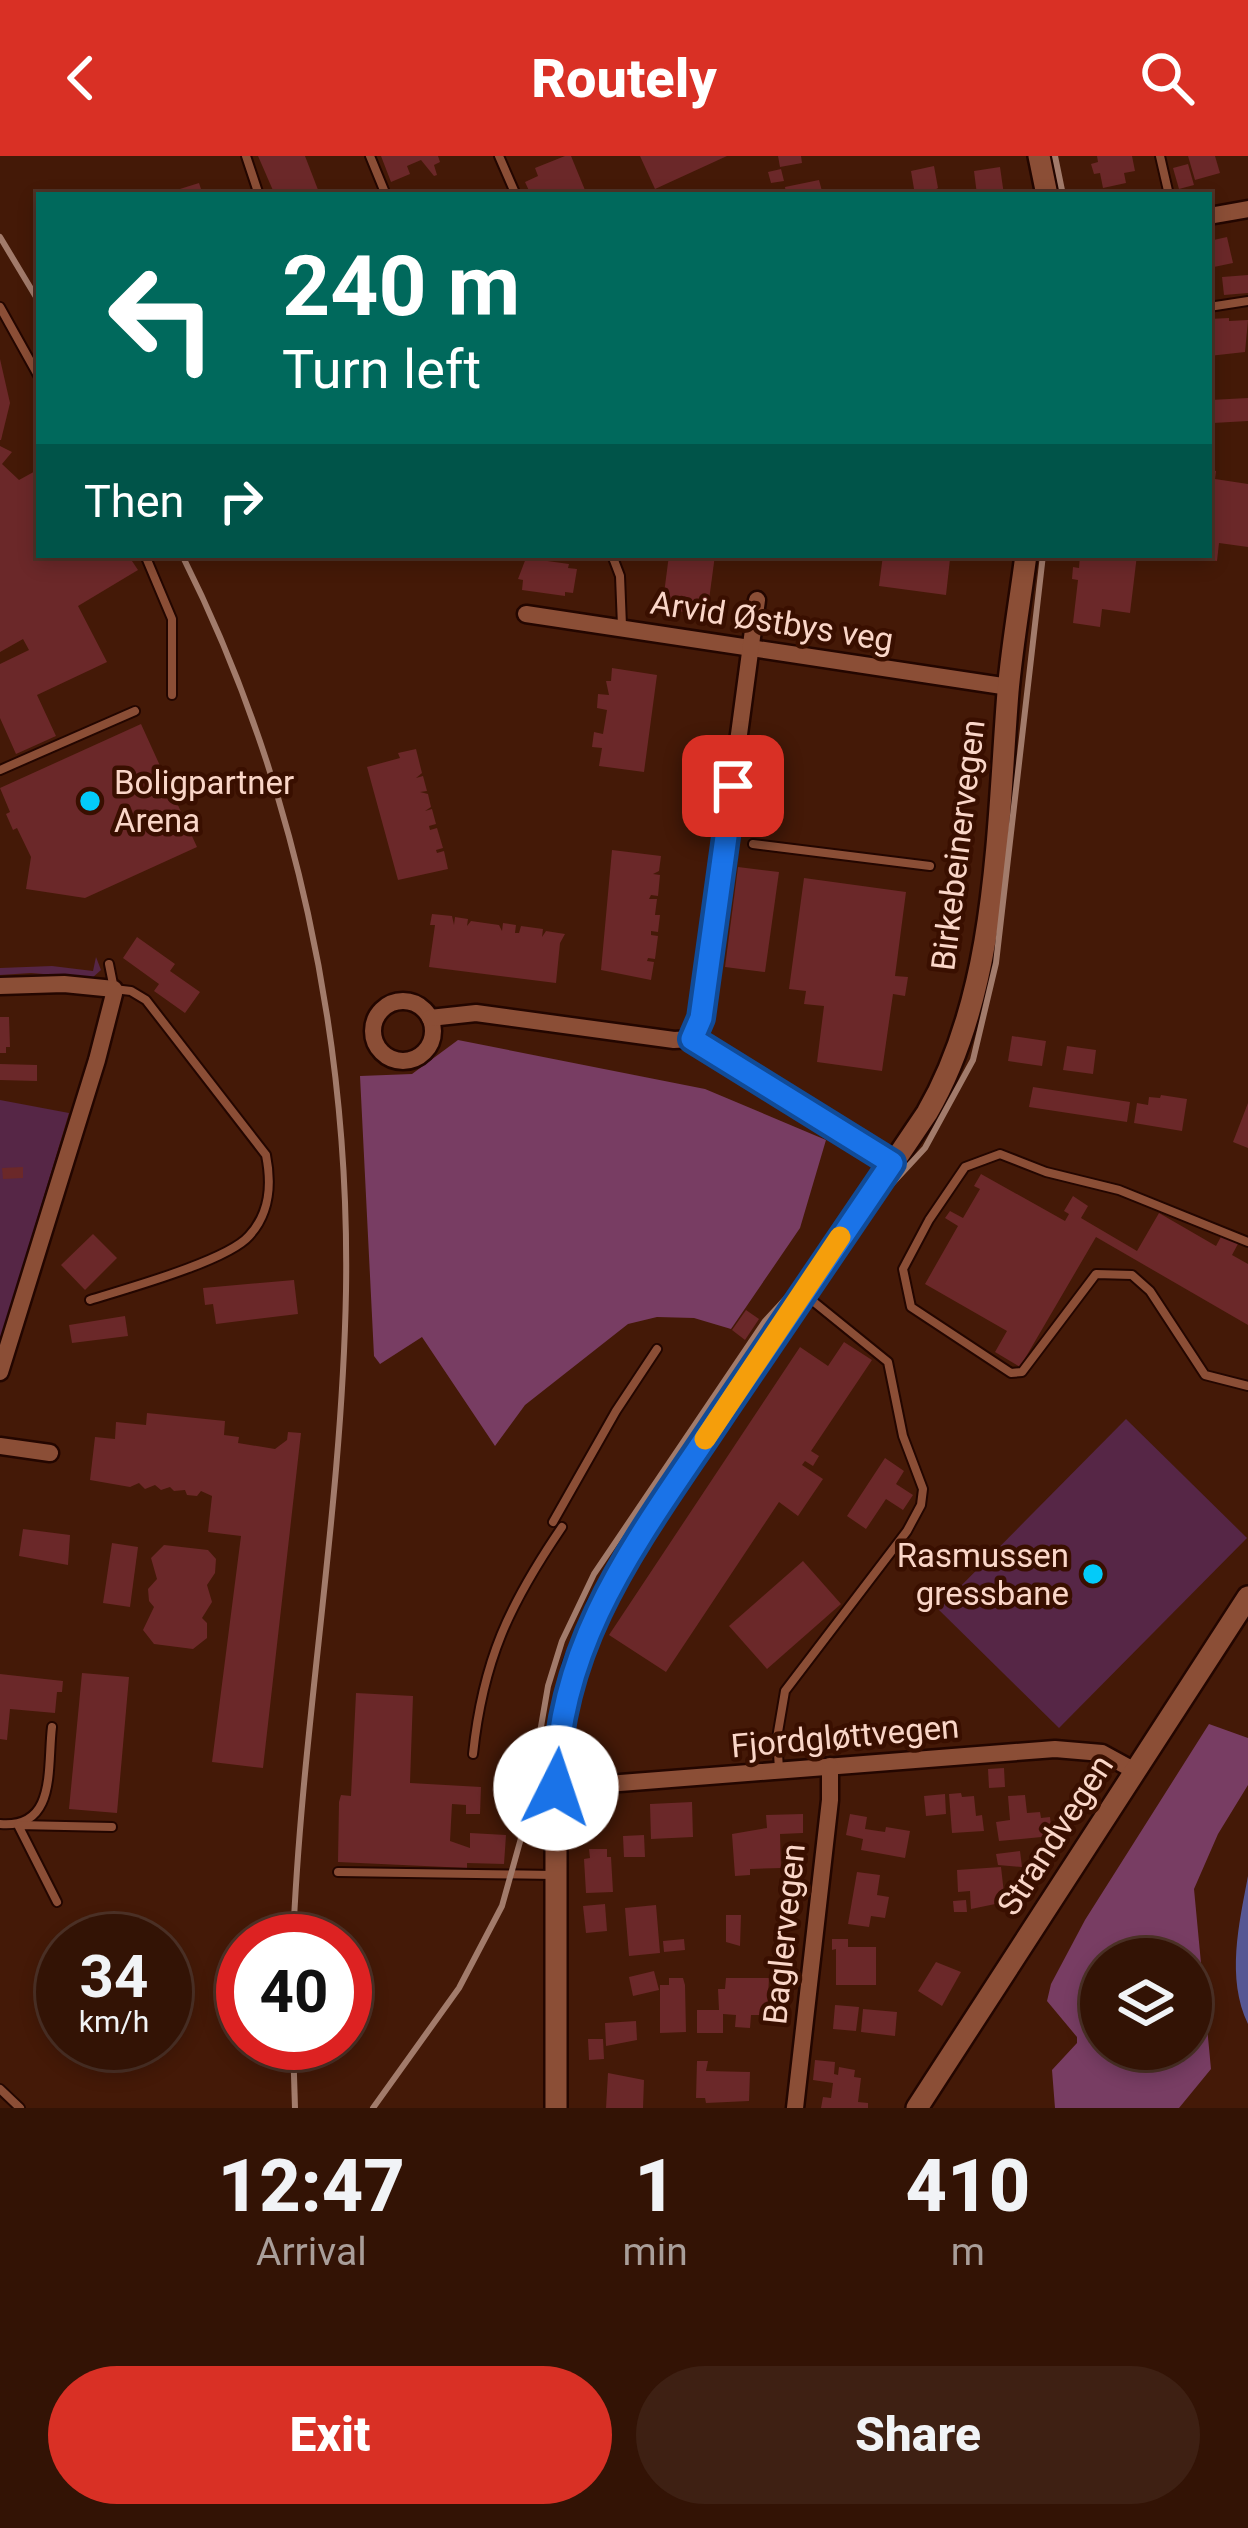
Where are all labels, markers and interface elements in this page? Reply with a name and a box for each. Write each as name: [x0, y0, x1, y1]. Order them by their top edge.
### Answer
icon: back: [48, 45, 114, 111]
icon: search: [1134, 45, 1200, 111]
text: Routely: [531, 47, 717, 110]
text: 240 m: [282, 237, 520, 336]
icon: left: [84, 240, 240, 396]
text: Turn left: [282, 338, 481, 401]
icon: right: [208, 468, 274, 534]
text: Then: [84, 475, 184, 528]
street label: Arvid Østbys veg: [648, 583, 896, 659]
street label: Birkebeinervegen: [923, 717, 993, 973]
pin: [682, 735, 784, 837]
icon: arrive: [700, 753, 766, 819]
place label: Boligpartner Arena: [114, 763, 294, 840]
marker: Boligpartner Arena: [77, 788, 103, 814]
place label: Rasmussen gressbane: [897, 1536, 1069, 1613]
marker: Rasmussen gressbane: [1080, 1561, 1106, 1587]
street label: Fjordgløttvegen: [729, 1707, 961, 1765]
position arrow: [493, 1725, 619, 1851]
street label: Strandvegen: [989, 1748, 1121, 1922]
street label: Baglervegen: [755, 1842, 813, 2026]
speed limit sign: 40: [216, 1914, 372, 2070]
map controls: [1080, 1938, 1212, 2070]
button: layers: [1080, 1938, 1212, 2070]
text: 34: [80, 1941, 148, 2012]
text: km/h: [79, 2004, 149, 2039]
text: 12:47: [218, 2144, 405, 2229]
text: 1: [634, 2144, 676, 2229]
text: 410: [906, 2144, 1030, 2229]
text: Arrival: [256, 2229, 367, 2275]
text: min: [623, 2229, 688, 2275]
text: m: [951, 2229, 985, 2275]
button: Exit: [48, 2366, 612, 2504]
button: Share: [636, 2366, 1200, 2504]

